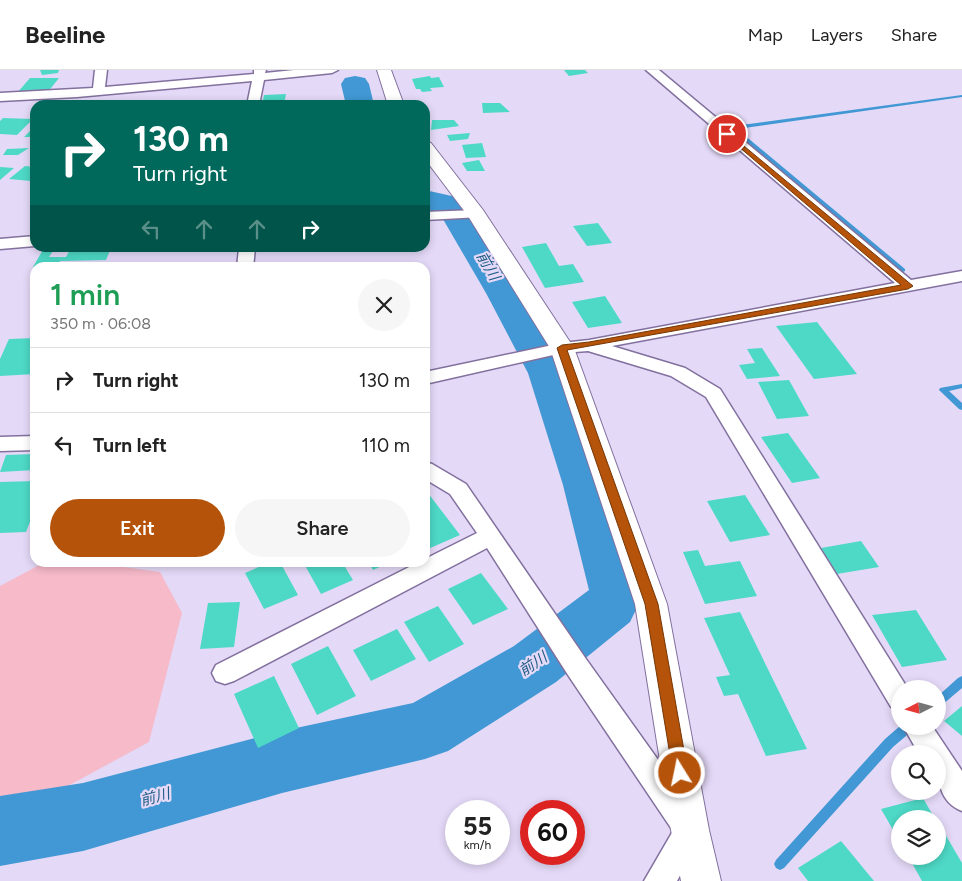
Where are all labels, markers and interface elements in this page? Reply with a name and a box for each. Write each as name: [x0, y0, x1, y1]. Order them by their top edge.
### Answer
text: Beeline: [25, 20, 105, 49]
text: Map: [748, 24, 783, 46]
text: Layers: [811, 24, 863, 46]
text: Share: [891, 24, 937, 46]
pin: [706, 113, 748, 155]
text: 130 m: [133, 118, 229, 160]
icon: right: [50, 120, 115, 185]
icon: arrive: [713, 120, 741, 148]
text: Turn right: [133, 160, 228, 187]
icon: left: [137, 215, 165, 243]
icon: ahead: [190, 215, 218, 243]
icon: ahead: [243, 215, 271, 243]
icon: right: [296, 215, 324, 243]
water label: 前川: [473, 249, 504, 285]
text: 1 min: [50, 276, 120, 313]
button: close: [358, 279, 410, 331]
text: 350 m · 06:08: [50, 314, 151, 333]
icon: right: [50, 366, 78, 394]
text: Turn right: [93, 369, 179, 392]
text: 130 m: [359, 369, 410, 392]
icon: left: [50, 431, 78, 459]
text: Turn left: [93, 434, 167, 457]
text: 110 m: [361, 434, 410, 457]
button: Exit: [50, 499, 225, 557]
button: Share: [235, 499, 410, 557]
water label: 前川: [516, 647, 552, 680]
north arrow: [891, 680, 946, 735]
map controls: [891, 680, 946, 865]
button: search: [891, 745, 946, 800]
position arrow: [653, 746, 705, 798]
water label: 前川: [138, 784, 174, 810]
speed limit sign: 60: [520, 800, 585, 865]
button: layers: [891, 810, 946, 865]
text: 55: [463, 811, 492, 841]
text: km/h: [464, 838, 491, 852]

